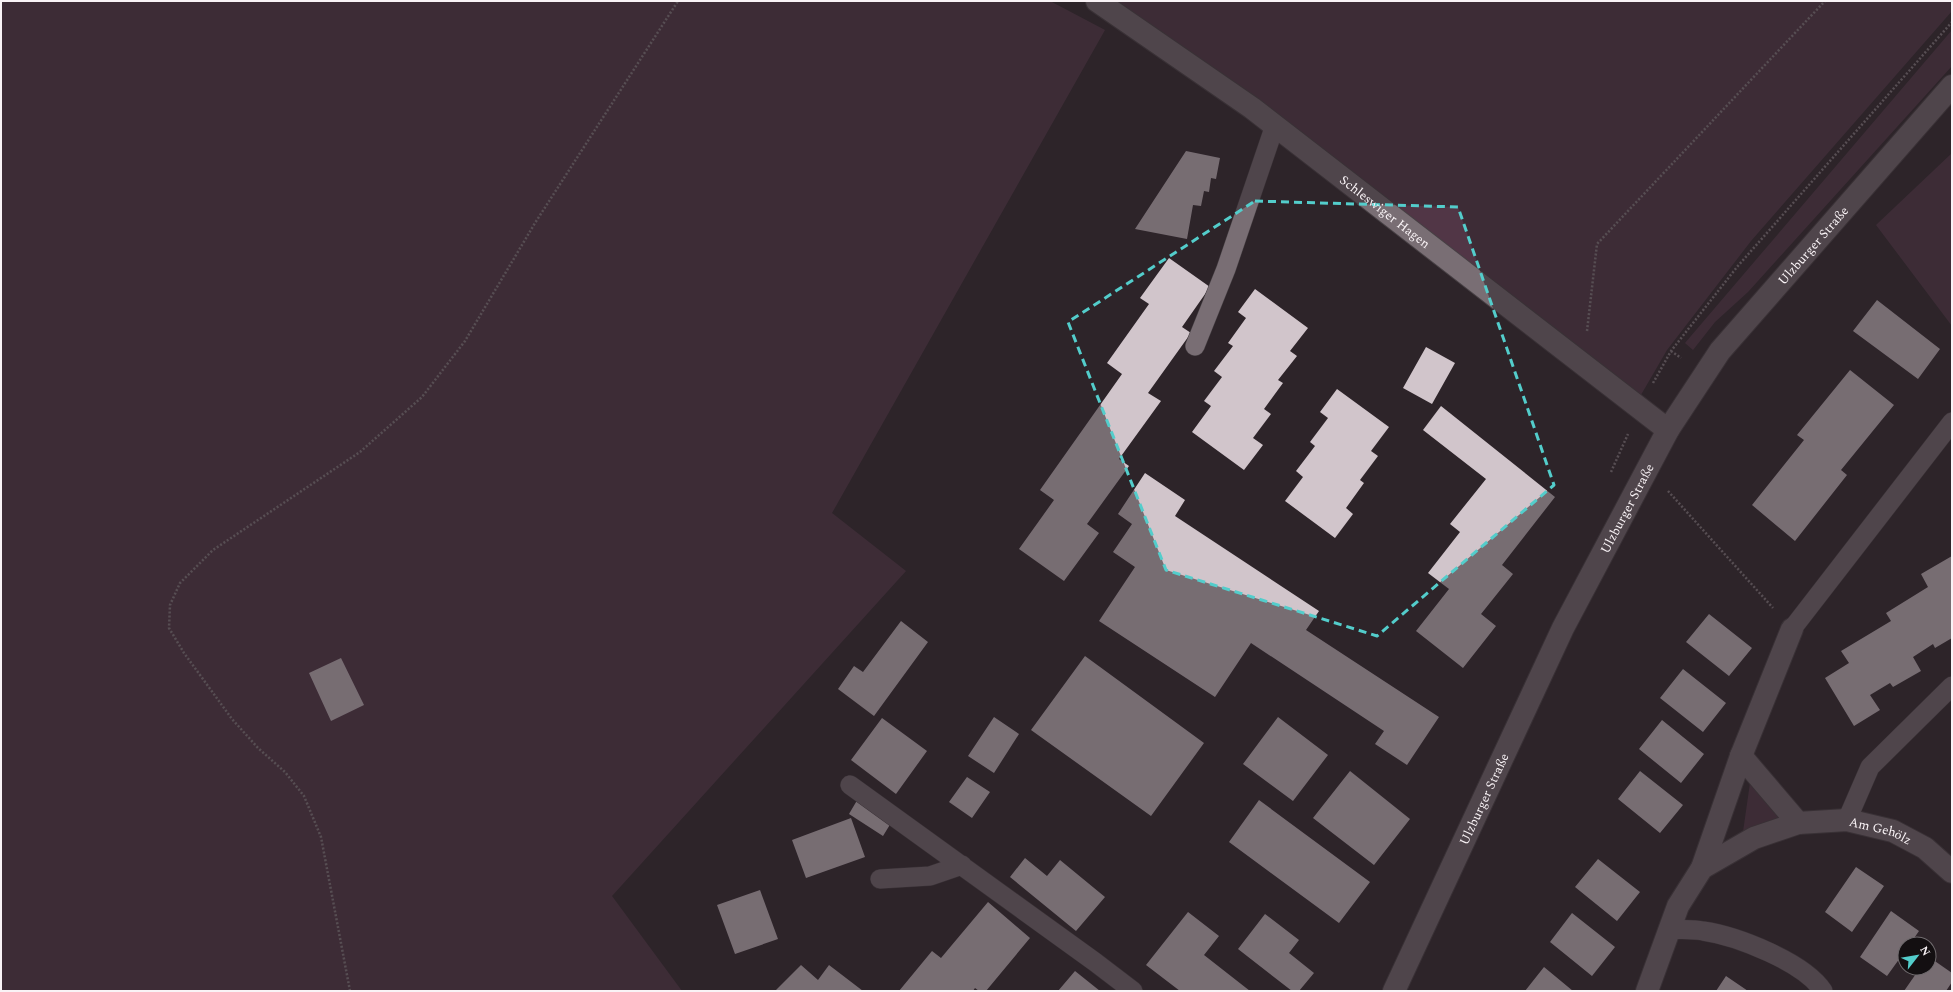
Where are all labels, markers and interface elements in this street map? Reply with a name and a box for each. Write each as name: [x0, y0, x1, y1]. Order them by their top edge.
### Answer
street label: Schleswiger Hagen: [1335, 170, 1435, 254]
street label: Ulzburger Straße: [1773, 202, 1854, 290]
street label: Ulzburger Straße: [1595, 460, 1660, 557]
street label: Ulzburger Straße: [1454, 750, 1514, 848]
street label: Am Gehölz: [1847, 812, 1915, 850]
north arrow: [1897, 936, 1937, 976]
text: N: [1916, 943, 1935, 959]

